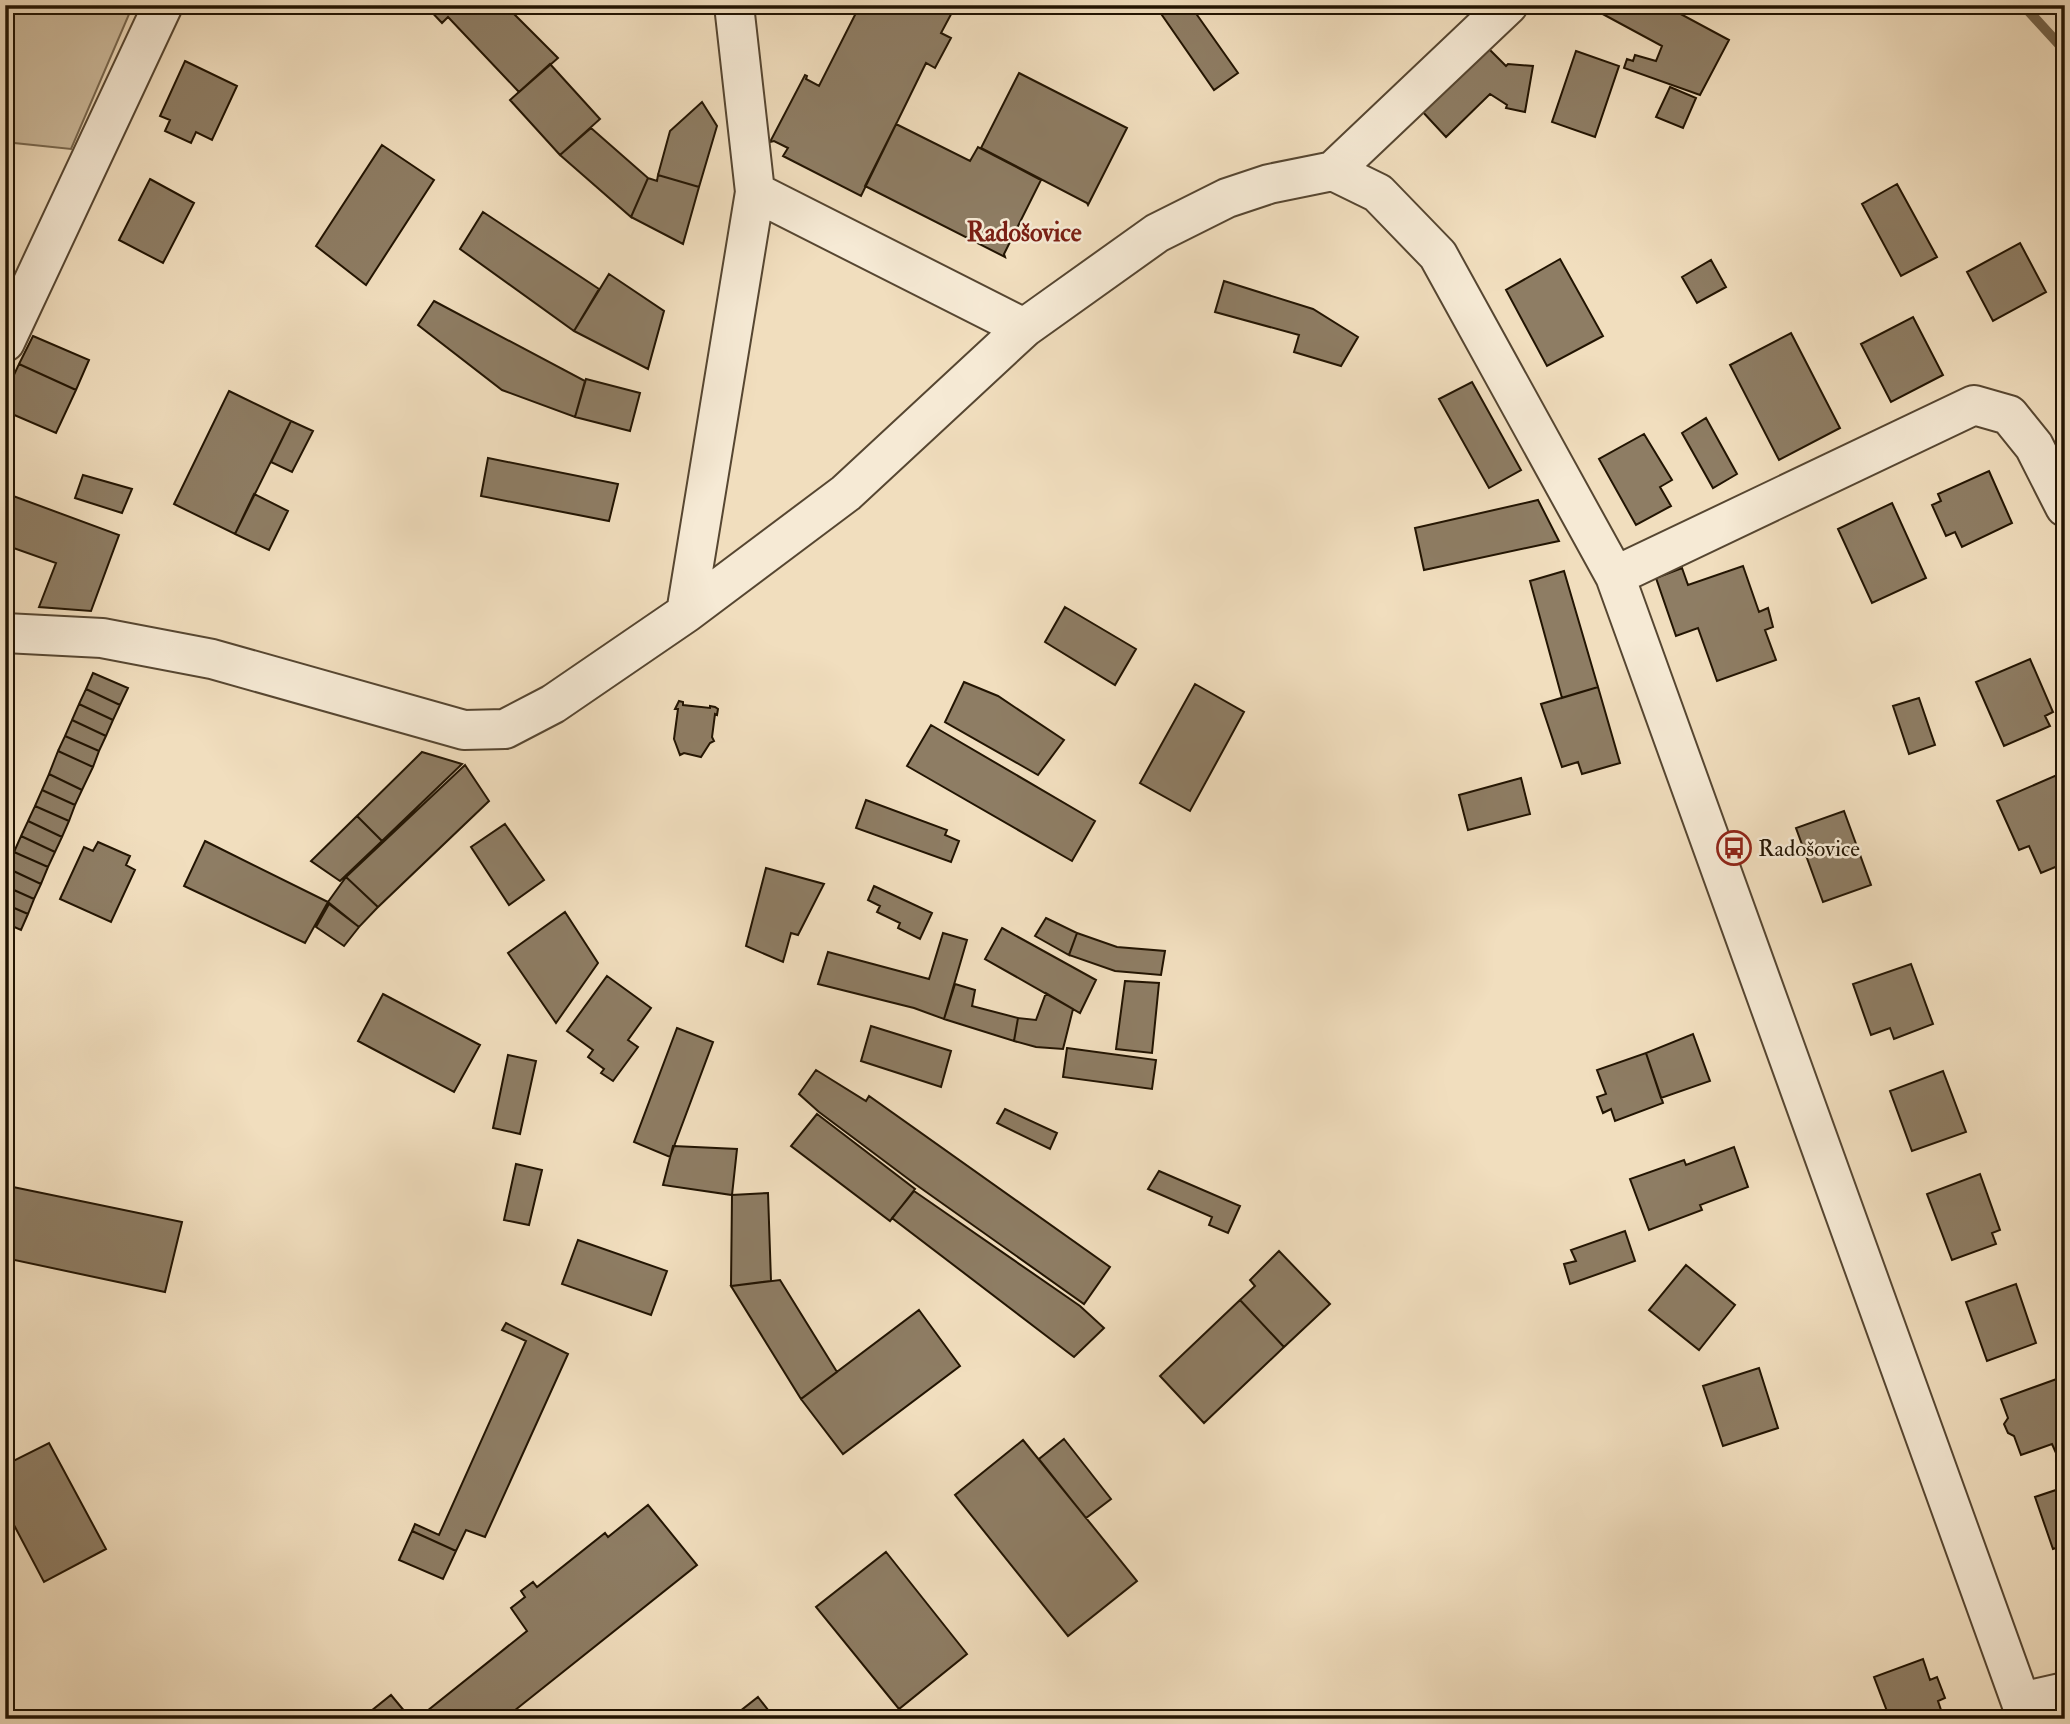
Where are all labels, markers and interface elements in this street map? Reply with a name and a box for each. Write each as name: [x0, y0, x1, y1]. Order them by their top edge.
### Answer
district label: Radošovice: [966, 217, 1082, 249]
bus stop icon: Radošovice: [1715, 829, 1753, 867]
place label: Radošovice: [1758, 834, 1860, 863]

